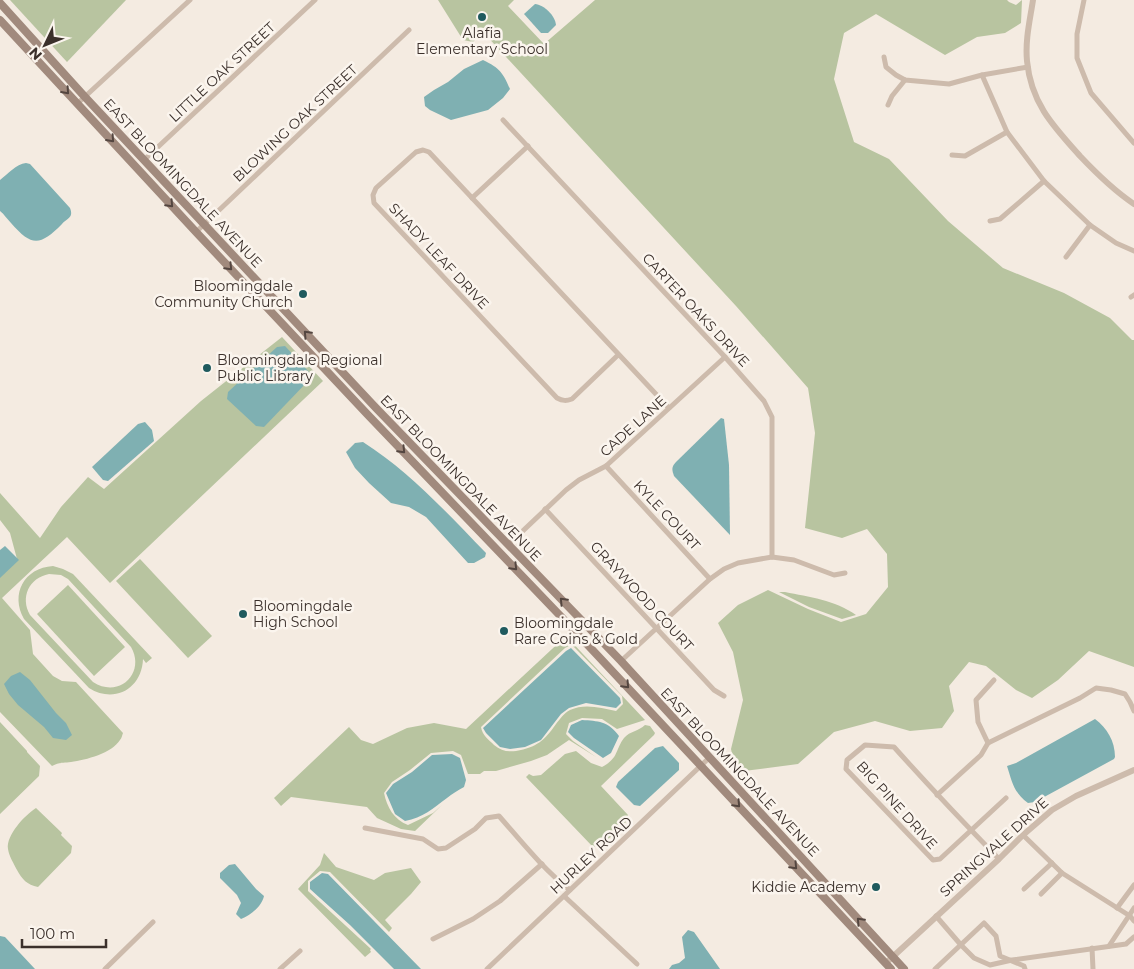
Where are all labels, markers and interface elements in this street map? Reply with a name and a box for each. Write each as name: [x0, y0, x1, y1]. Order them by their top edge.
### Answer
marker: Alafia Elementary School: [476, 11, 488, 23]
street label: LITTLE OAK STREET: [165, 18, 279, 126]
north arrow: [20, 20, 70, 70]
place label: Alafia Elementary School: [416, 24, 548, 58]
text: N: [25, 44, 46, 64]
street label: BLOWING OAK STREET: [229, 60, 361, 186]
one-way arrow: [60, 85, 69, 94]
street label: EAST BLOOMINGDALE AVENUE: [100, 95, 266, 271]
one-way arrow: [105, 134, 114, 143]
one-way arrow: [164, 198, 173, 207]
street label: SHADY LEAF DRIVE: [385, 199, 493, 313]
street label: CARTER OAKS DRIVE: [639, 249, 753, 371]
one-way arrow: [223, 261, 232, 270]
place label: Bloomingdale Community Church: [154, 277, 293, 311]
marker: Bloomingdale Community Church: [297, 288, 309, 300]
one-way arrow: [304, 330, 313, 339]
place label: Bloomingdale Regional Public Library: [217, 351, 382, 385]
marker: Bloomingdale Regional Public Library: [201, 362, 213, 374]
street label: EAST BLOOMINGDALE AVENUE: [377, 391, 545, 565]
street label: CADE LANE: [596, 391, 670, 461]
one-way arrow: [396, 445, 405, 454]
street label: KYLE COURT: [630, 476, 704, 554]
street label: GRAYWOOD COURT: [587, 537, 697, 655]
one-way arrow: [508, 562, 517, 571]
place label: Bloomingdale High School: [253, 597, 353, 631]
one-way arrow: [559, 597, 568, 606]
marker: Bloomingdale High School: [237, 608, 249, 620]
place label: Bloomingdale Rare Coins & Gold: [514, 614, 638, 648]
marker: Bloomingdale Rare Coins & Gold: [498, 625, 510, 637]
one-way arrow: [620, 680, 629, 689]
street label: EAST BLOOMINGDALE AVENUE: [657, 684, 823, 860]
street label: BIG PINE DRIVE: [853, 757, 941, 853]
street label: SPRINGVALE DRIVE: [936, 793, 1052, 901]
one-way arrow: [731, 798, 740, 807]
street label: HURLEY ROAD: [546, 812, 636, 898]
one-way arrow: [788, 860, 797, 869]
place label: Kiddie Academy: [751, 878, 866, 896]
marker: Kiddie Academy: [870, 881, 882, 893]
scale bar: [22, 916, 106, 948]
one-way arrow: [856, 917, 865, 926]
text: 100 m: [30, 924, 75, 943]

